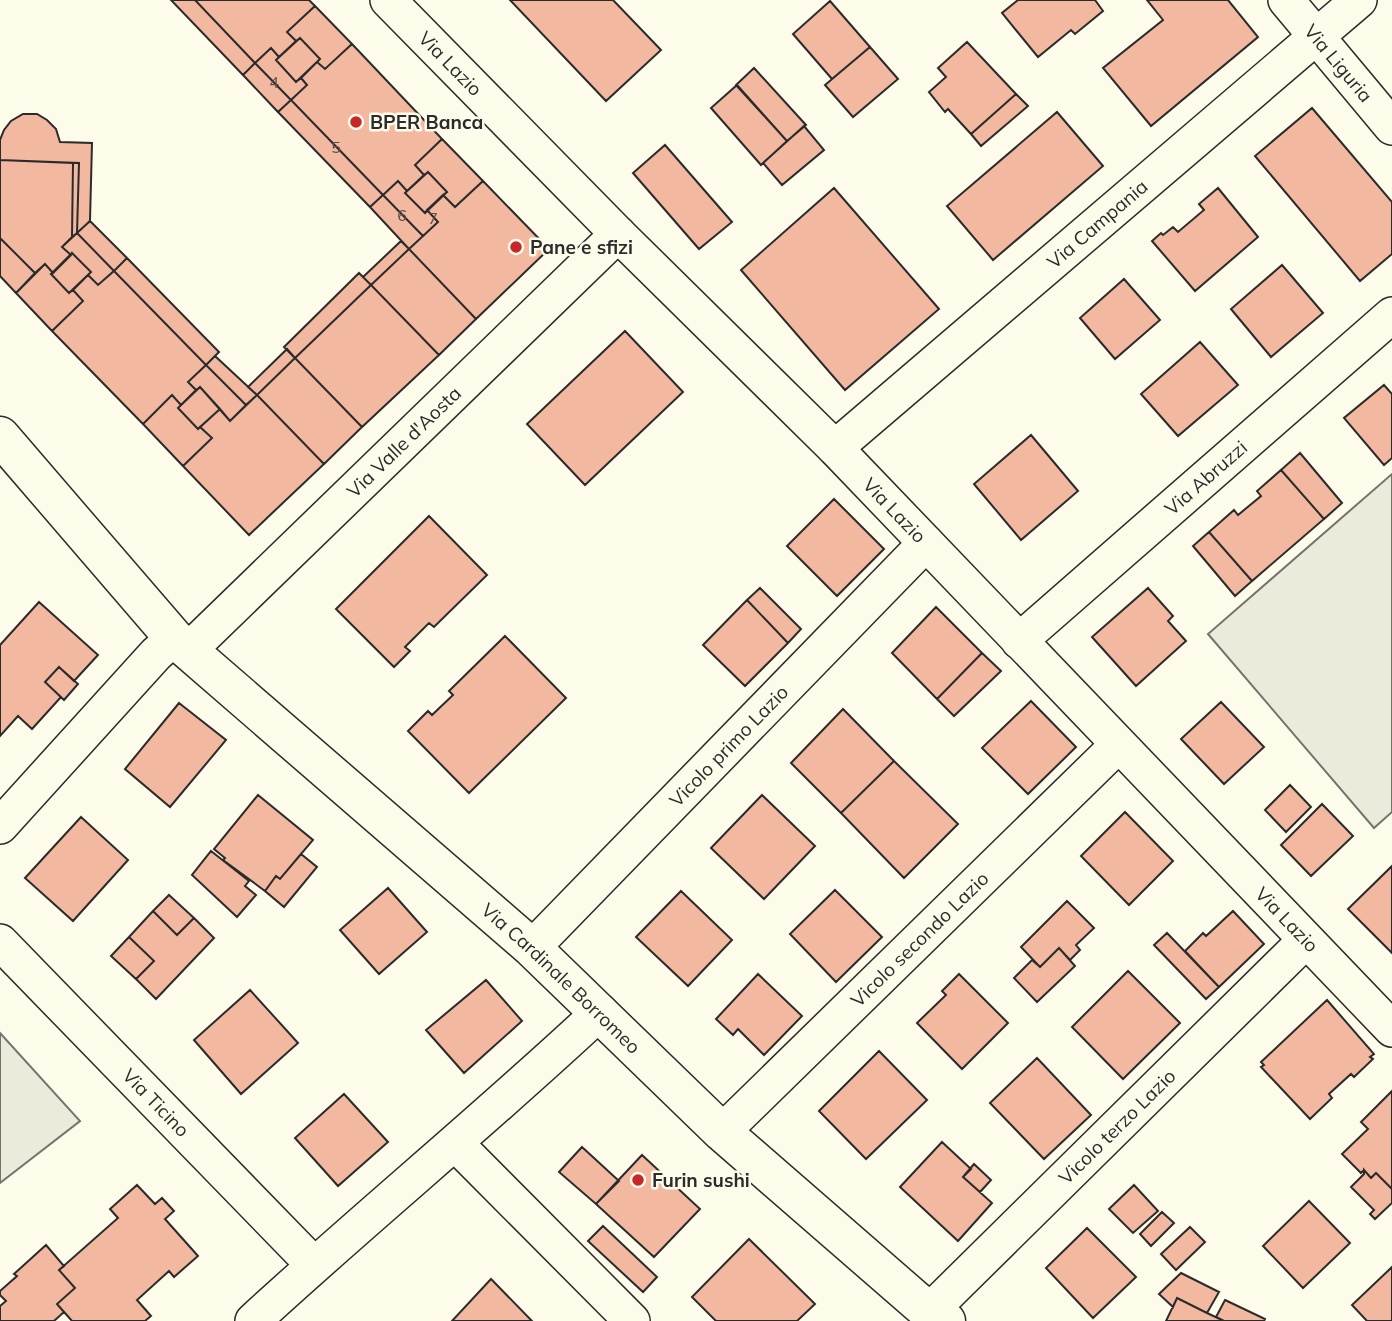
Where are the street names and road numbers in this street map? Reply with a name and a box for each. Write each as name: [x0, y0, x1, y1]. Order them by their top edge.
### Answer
street label: Via Liguria: [1299, 19, 1378, 107]
street label: Via Lazio: [413, 26, 487, 101]
street label: Via Campania: [1042, 174, 1152, 273]
street label: Via Valle d'Aosta: [341, 381, 466, 503]
street label: Via Abruzzi: [1160, 435, 1252, 520]
street label: Via Lazio: [858, 473, 931, 548]
street label: Vicolo primo Lazio: [664, 680, 793, 812]
street label: Vicolo secondo Lazio: [845, 866, 993, 1012]
street label: Via Lazio: [1250, 882, 1324, 957]
street label: Via Cardinale Borromeo: [477, 898, 646, 1059]
street label: Via Ticino: [118, 1063, 195, 1142]
street label: Vicolo terzo Lazio: [1053, 1064, 1180, 1189]

